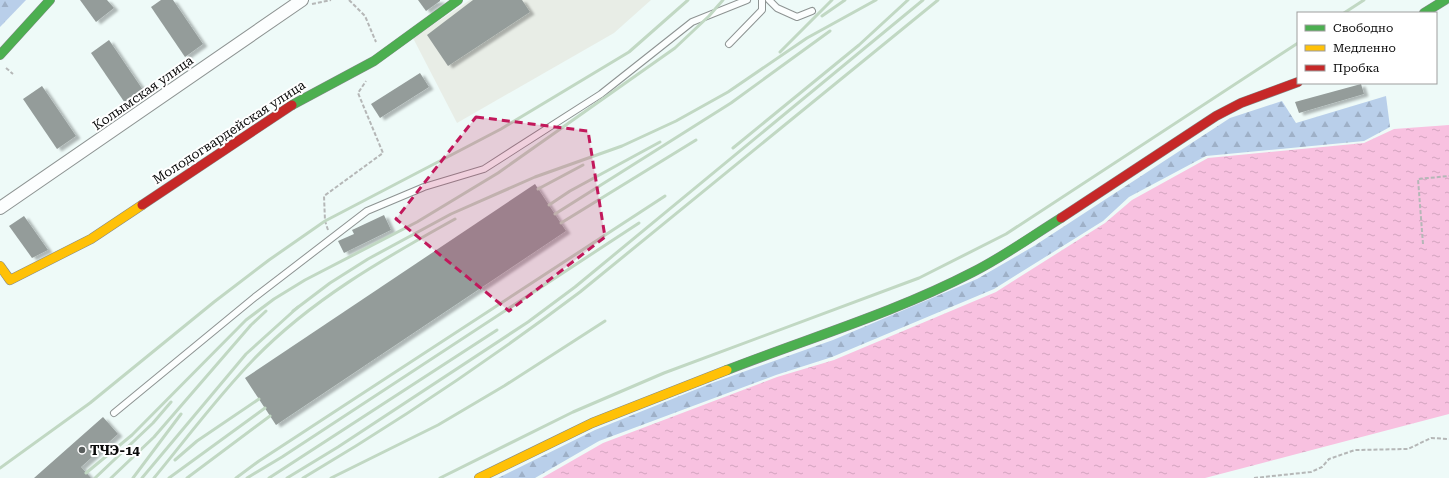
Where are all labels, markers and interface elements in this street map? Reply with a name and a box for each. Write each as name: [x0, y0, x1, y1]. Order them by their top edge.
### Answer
legend: [1297, 12, 1437, 84]
text: Свободно: [1333, 21, 1393, 35]
text: Медленно: [1333, 41, 1396, 55]
street label: Колымская улица: [90, 53, 196, 133]
text: Пробка: [1333, 61, 1380, 75]
street label: Молодогвардейская улица: [150, 77, 308, 187]
place label: ТЧЭ-14: [90, 443, 141, 458]
marker: ТЧЭ-14: [77, 445, 87, 455]

